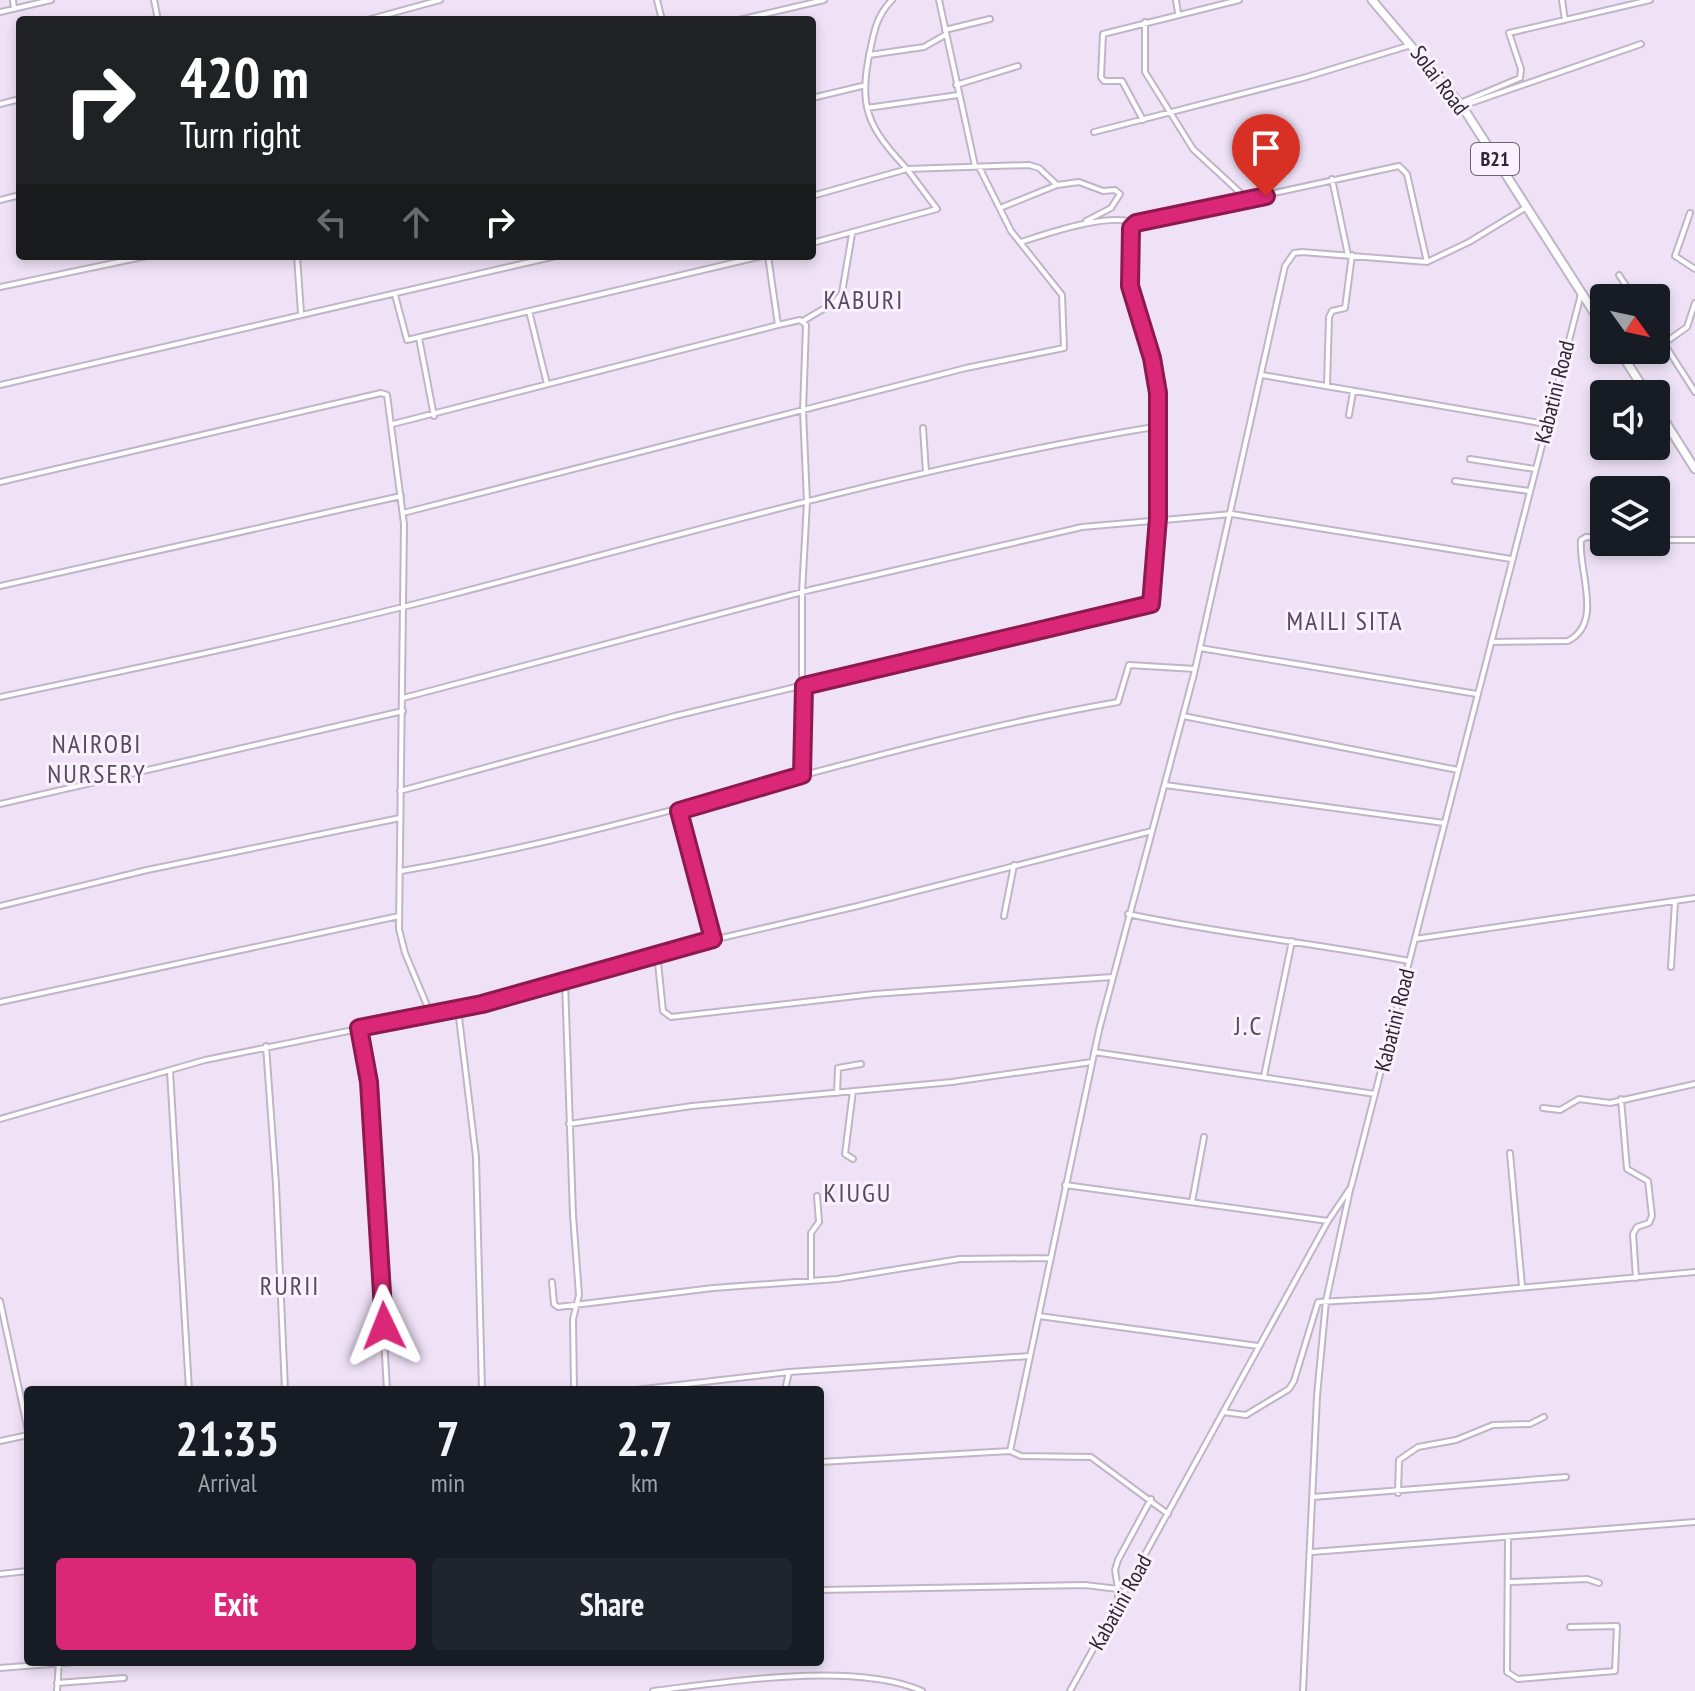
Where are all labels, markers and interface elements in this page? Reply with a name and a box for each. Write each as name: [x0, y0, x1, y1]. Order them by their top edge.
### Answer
street label: Solai Road: [1405, 40, 1475, 120]
text: 420 m: [180, 41, 309, 113]
icon: right: [48, 48, 152, 152]
text: Turn right: [180, 111, 301, 158]
pin: [1232, 114, 1300, 196]
icon: arrive: [1244, 126, 1288, 170]
road number: B21: [1471, 143, 1519, 175]
icon: left: [310, 200, 354, 244]
icon: ahead: [394, 200, 438, 244]
icon: right: [478, 200, 522, 244]
district label: KABURI: [824, 283, 904, 316]
north arrow: [1590, 284, 1670, 364]
map controls: [1590, 284, 1670, 556]
street label: Kabatini Road: [1528, 338, 1580, 446]
button: sound: [1590, 380, 1670, 460]
button: layers: [1590, 476, 1670, 556]
district label: MAILI SITA: [1287, 604, 1403, 637]
district label: NAIROBI NURSERY: [47, 727, 147, 790]
street label: Kabatini Road: [1368, 966, 1420, 1074]
district label: J.C: [1234, 1009, 1263, 1042]
district label: KIUGU: [824, 1176, 892, 1209]
district label: RURII: [260, 1269, 320, 1302]
position arrow: [342, 1284, 426, 1368]
text: 21:35: [176, 1407, 279, 1469]
text: 7: [436, 1407, 459, 1469]
text: 2.7: [616, 1407, 672, 1469]
text: Arrival: [198, 1466, 257, 1499]
text: min: [431, 1466, 465, 1499]
text: km: [631, 1466, 658, 1499]
street label: Kabatini Road: [1082, 1549, 1158, 1655]
button: Exit: [56, 1558, 416, 1650]
button: Share: [432, 1558, 792, 1650]

